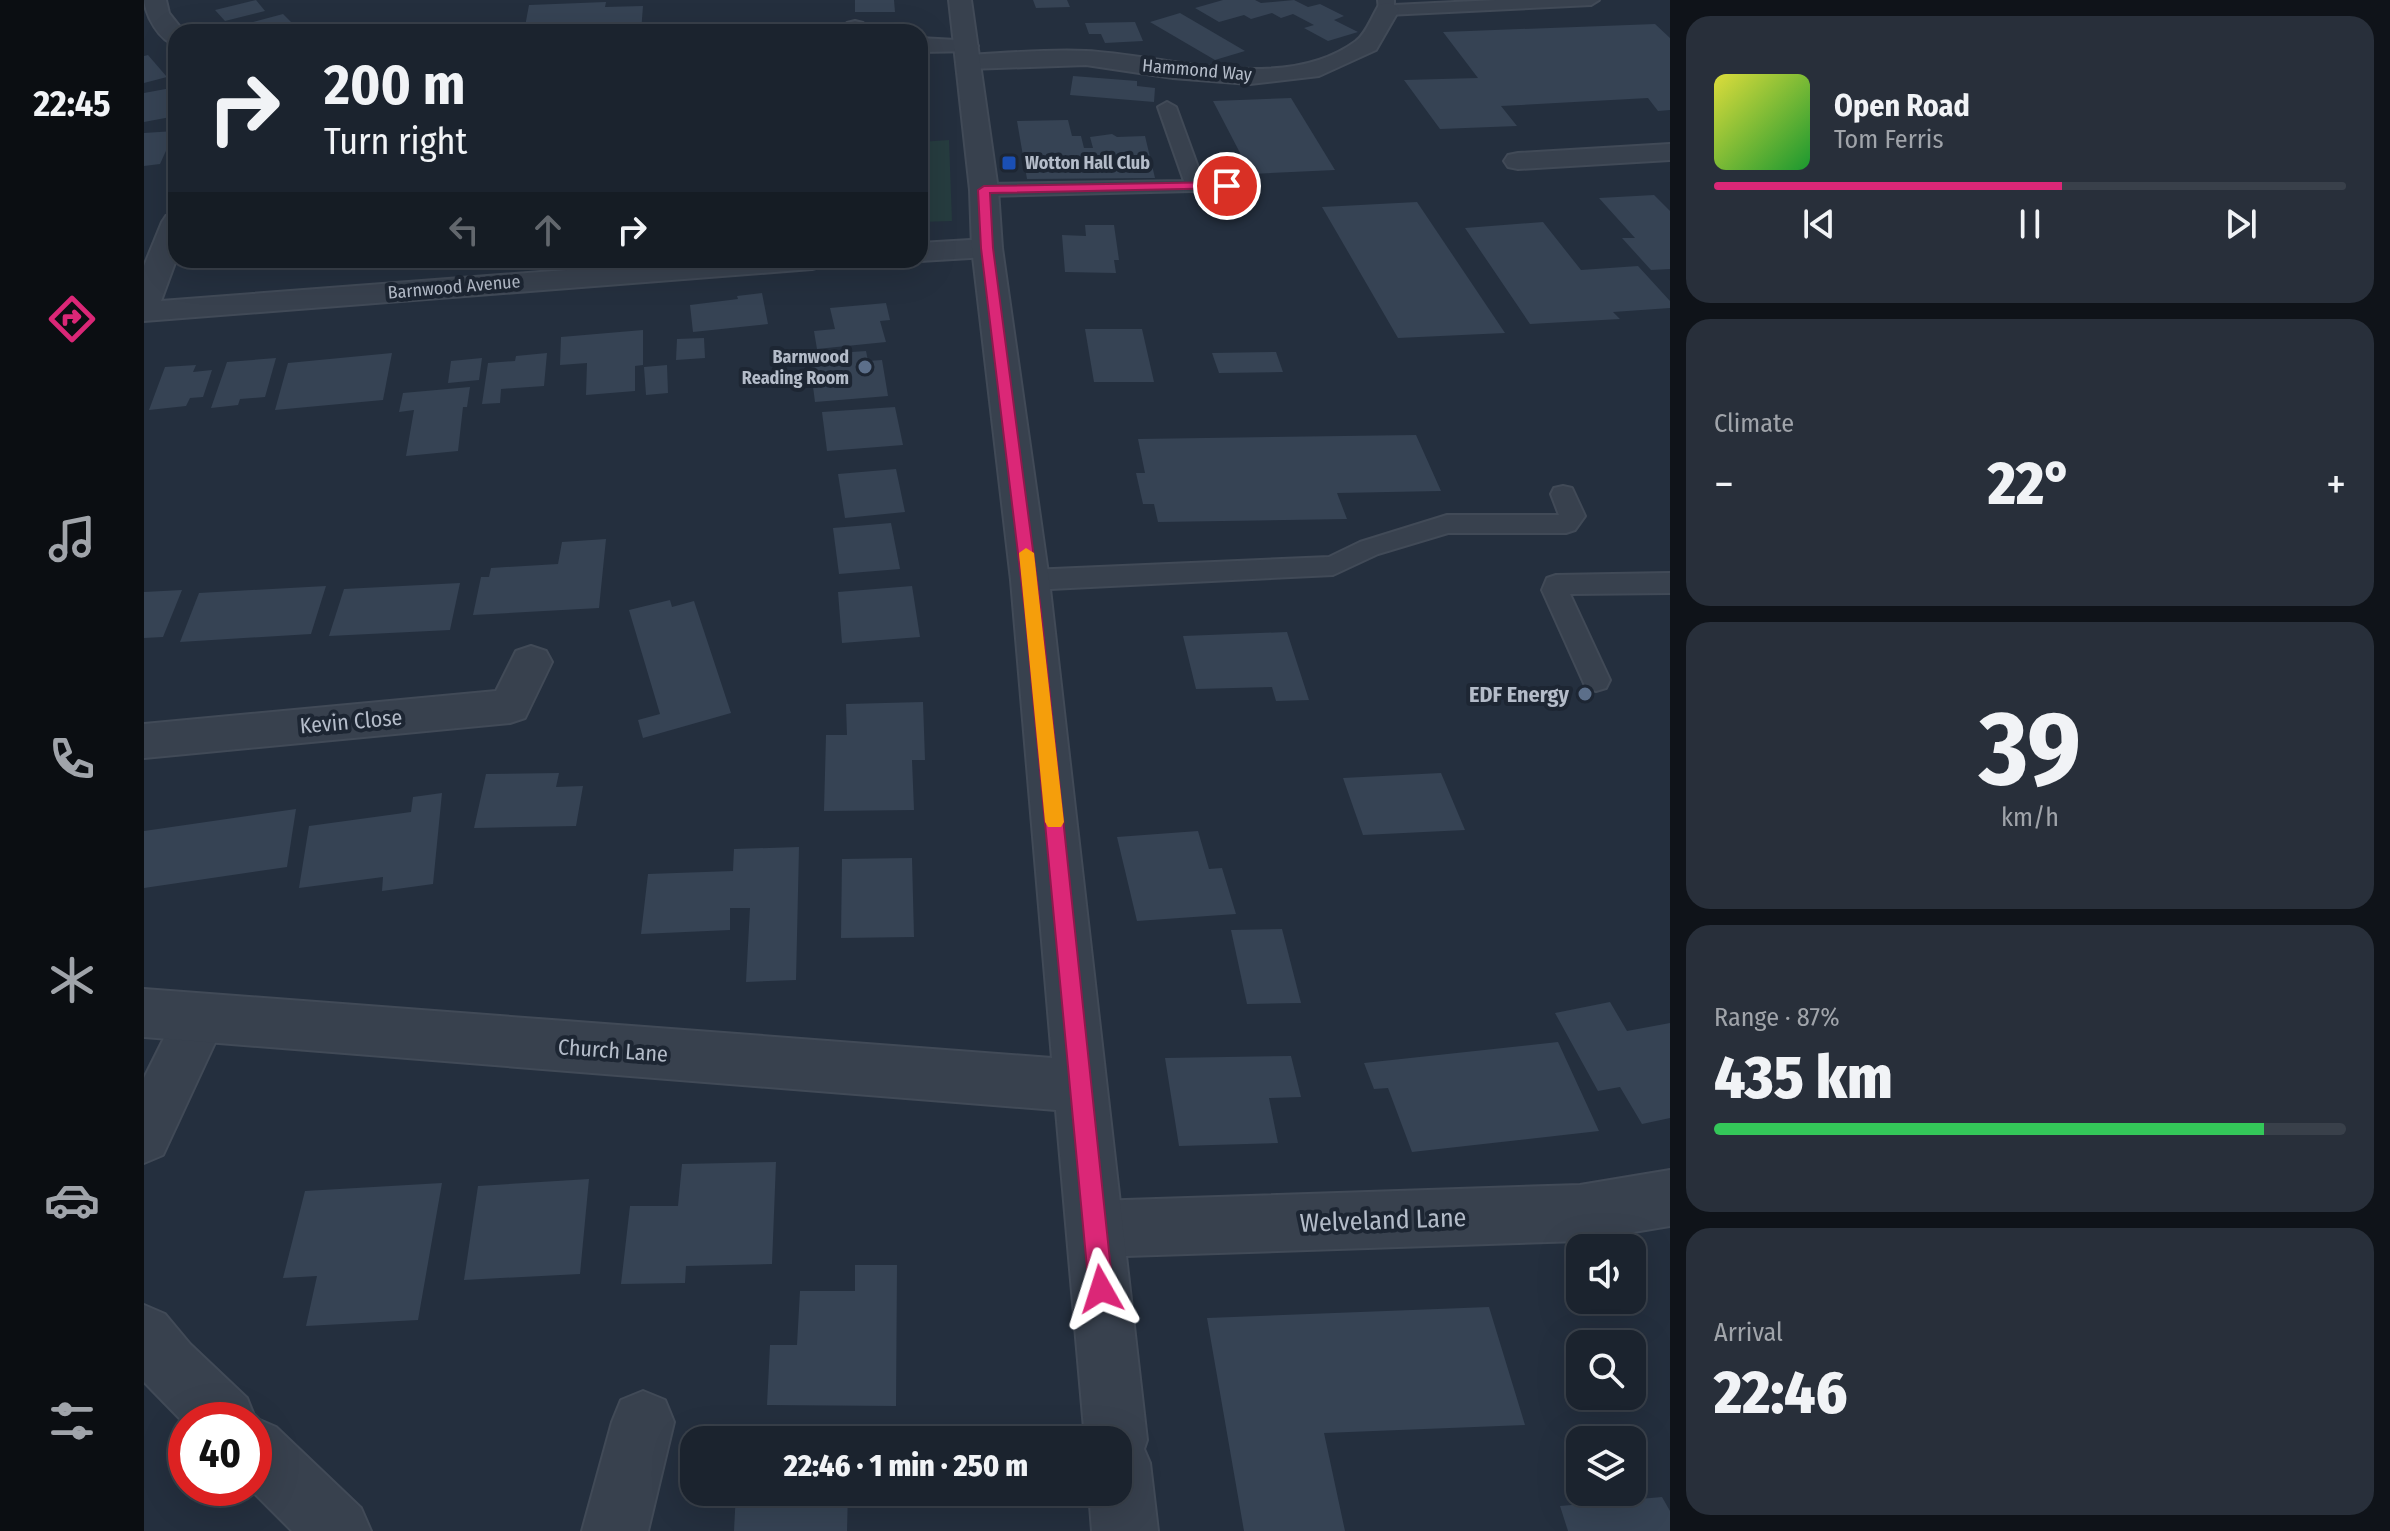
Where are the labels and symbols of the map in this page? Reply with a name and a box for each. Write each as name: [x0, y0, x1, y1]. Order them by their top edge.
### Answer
street label: Hammond Way: [1141, 54, 1253, 86]
place label: Wotton Hall Club: [1025, 152, 1150, 174]
pin: [1193, 152, 1261, 220]
marker: Wotton Hall Club: [1000, 154, 1018, 172]
street label: Barnwood Avenue: [387, 270, 521, 304]
place label: Barnwood Reading Room: [742, 346, 849, 389]
marker: Barnwood Reading Room: [856, 358, 874, 376]
place label: EDF Energy: [1469, 681, 1570, 708]
marker: EDF Energy: [1576, 685, 1594, 703]
street label: Kevin Close: [299, 704, 403, 739]
street label: Church Lane: [557, 1033, 669, 1068]
street label: Welveland Lane: [1299, 1202, 1467, 1239]
position arrow: [1059, 1247, 1143, 1331]
speed limit sign: 40: [168, 1402, 272, 1506]

